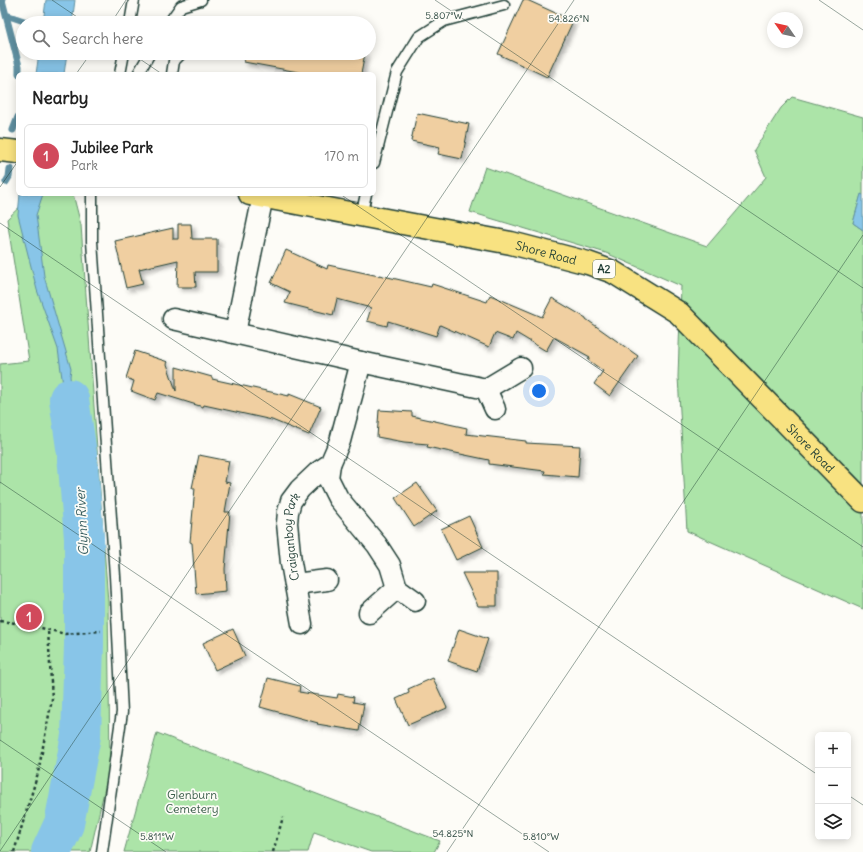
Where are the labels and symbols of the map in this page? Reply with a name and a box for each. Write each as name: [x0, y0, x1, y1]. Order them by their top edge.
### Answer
text: 5.807°W: [425, 9, 463, 22]
text: 54.826°N: [549, 12, 589, 25]
north arrow: [767, 12, 803, 48]
street label: Shore Road: [514, 237, 578, 267]
road number: A2: [593, 260, 615, 278]
your location: [529, 381, 549, 401]
street label: Shore Road: [784, 420, 838, 475]
water label: Glynn River: [72, 486, 92, 556]
street label: Craiganboy Park: [279, 489, 303, 582]
pin: 1: [16, 602, 42, 632]
park label: Glenburn Cemetery: [165, 787, 219, 816]
text: 54.825°N: [433, 827, 473, 840]
text: 5.811°W: [140, 830, 174, 843]
text: 5.810°W: [523, 830, 559, 843]

